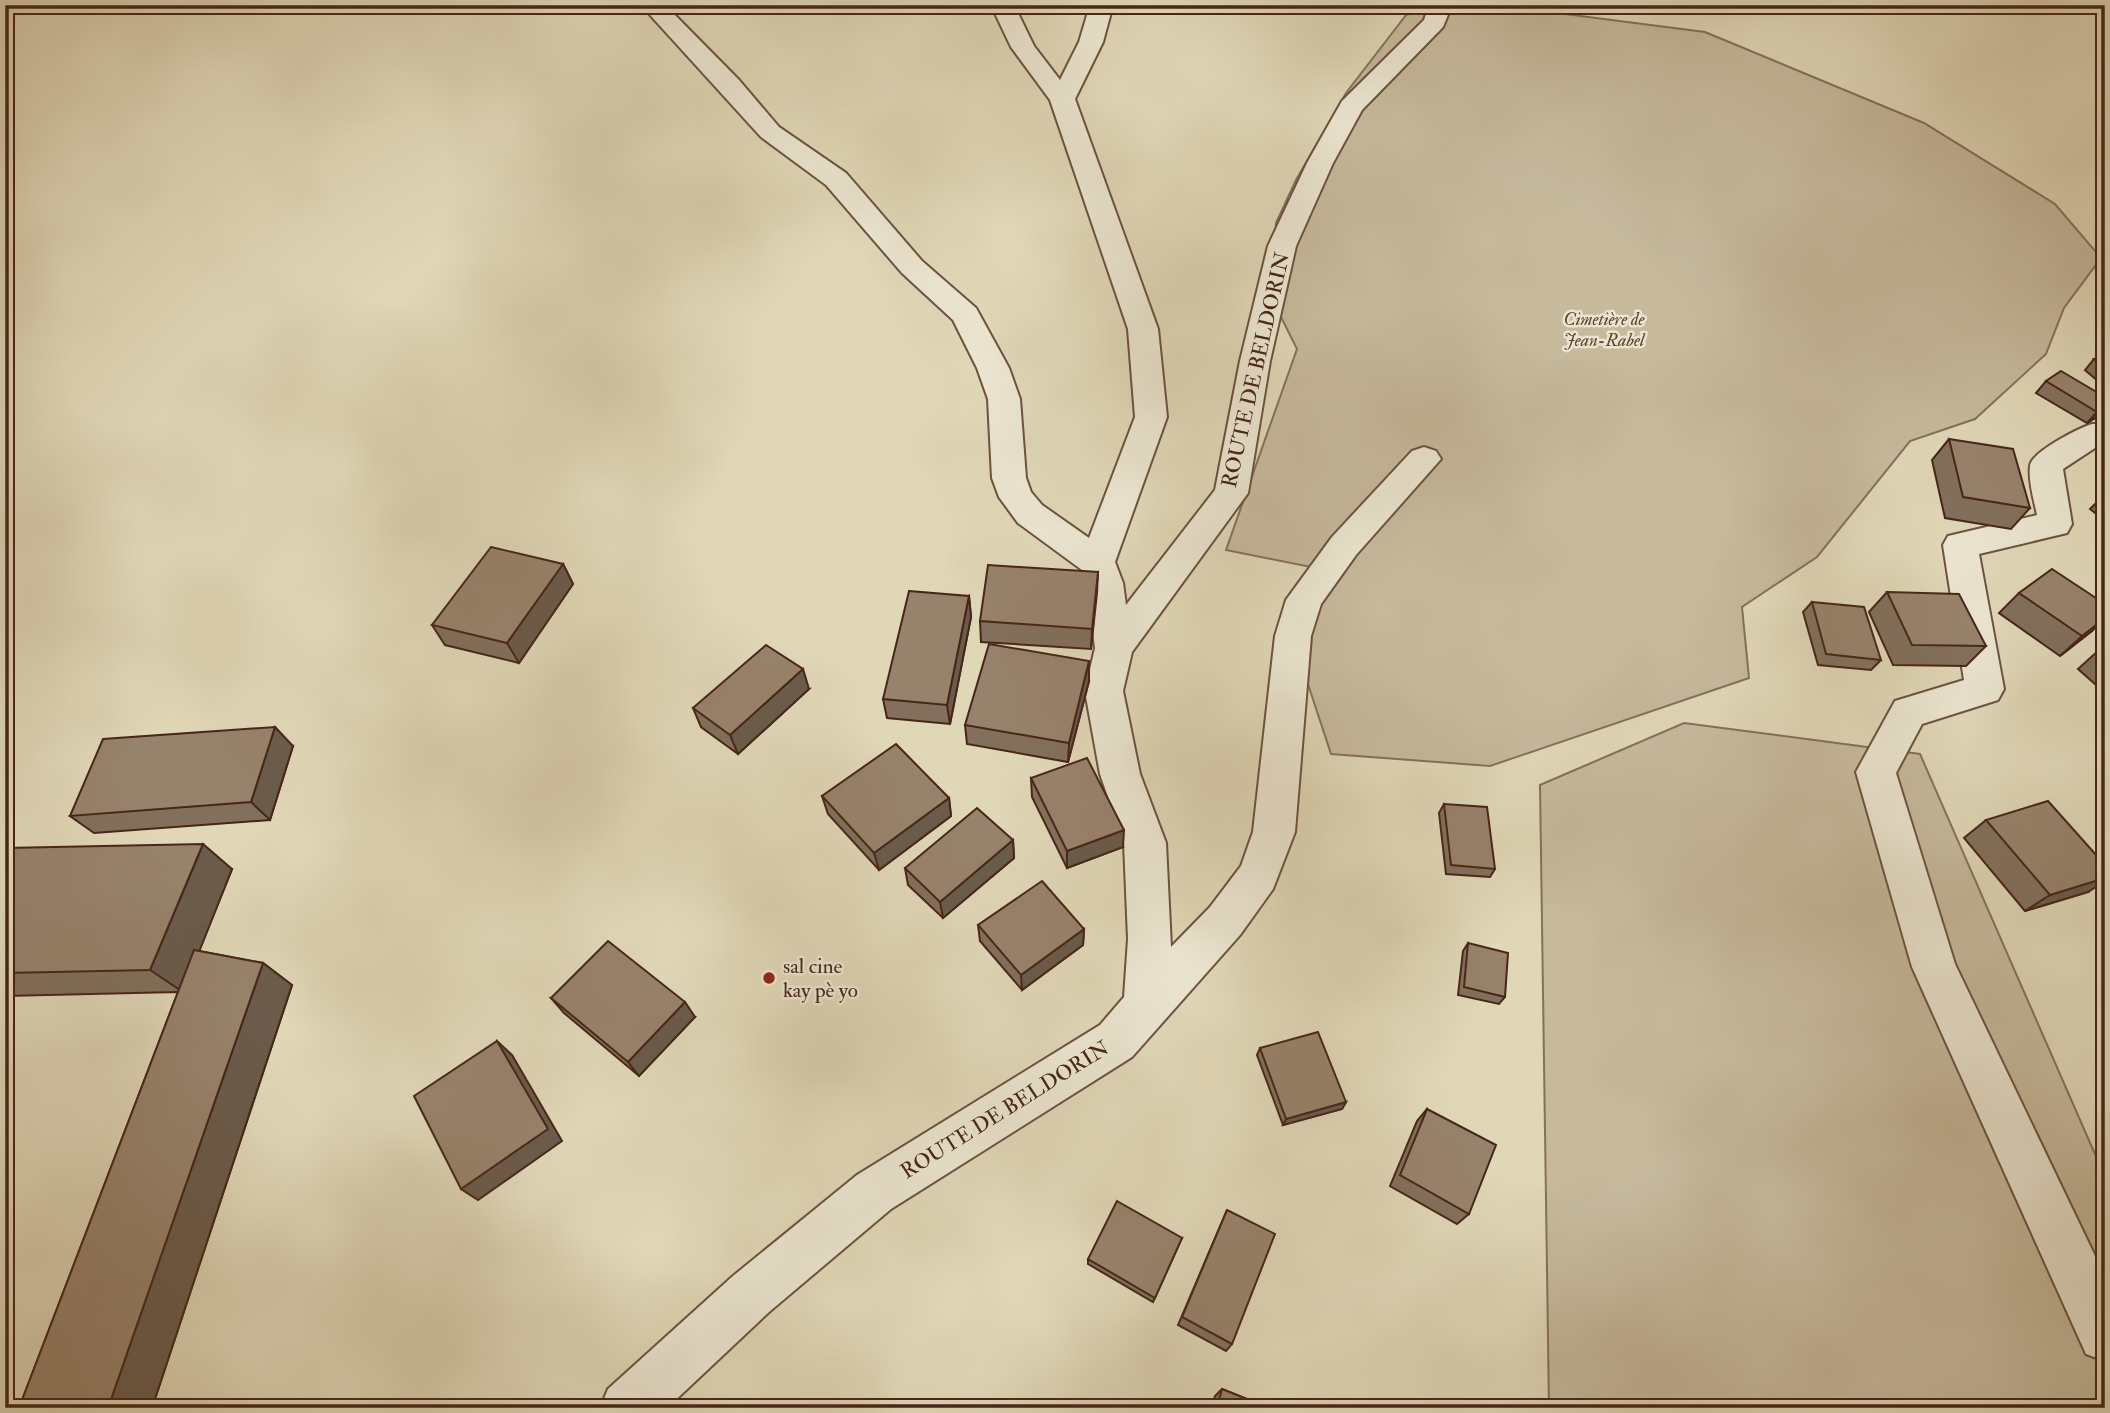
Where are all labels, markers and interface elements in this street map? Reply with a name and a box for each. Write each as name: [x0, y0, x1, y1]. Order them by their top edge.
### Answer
street label: ROUTE DE BELDORIN: [1216, 249, 1296, 490]
park label: Cimetière de Jean-Rabel: [1564, 308, 1646, 352]
place label: sal cine kay pè yo: [783, 953, 858, 1004]
marker: sal cine kay pè yo: [761, 970, 777, 986]
street label: ROUTE DE BELDORIN: [896, 1035, 1114, 1185]

